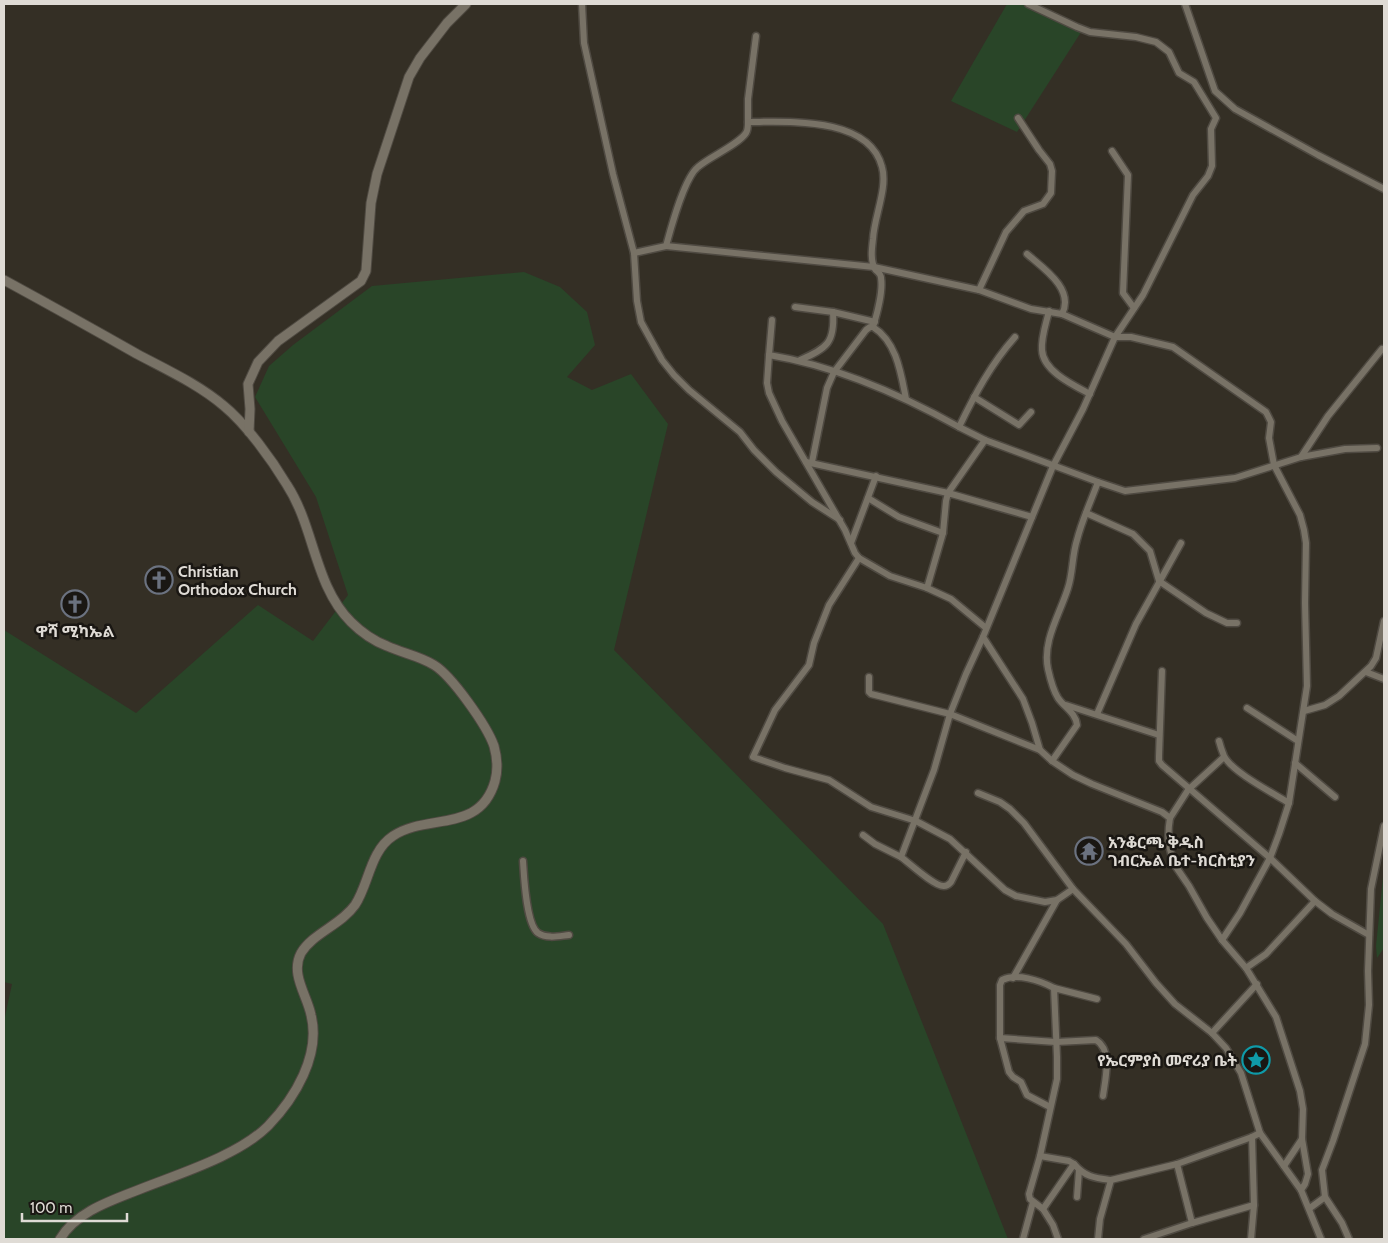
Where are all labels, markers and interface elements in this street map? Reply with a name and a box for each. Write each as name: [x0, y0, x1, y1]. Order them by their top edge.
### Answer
place label: Christian Orthodox Church: [178, 562, 297, 599]
church icon: Christian Orthodox Church: [144, 565, 174, 595]
church icon: ዋሻ ሚካኤል: [60, 589, 90, 619]
place label: ዋሻ ሚካኤል: [36, 622, 115, 641]
place label: አንቆርጫ ቅዱስ ገብርኤል ቤተ-ክርስቲያን: [1108, 833, 1256, 870]
temple icon: አንቆርጫ ቅዱስ ገብርኤል ቤተ-ክርስቲያን: [1074, 836, 1104, 866]
place icon: የኤርምያስ መኖሪያ ቤት: [1241, 1045, 1271, 1075]
place label: የኤርምያስ መኖሪያ ቤት: [1097, 1051, 1237, 1070]
scale bar: [22, 1190, 128, 1222]
text: 100 m: [30, 1199, 72, 1217]

